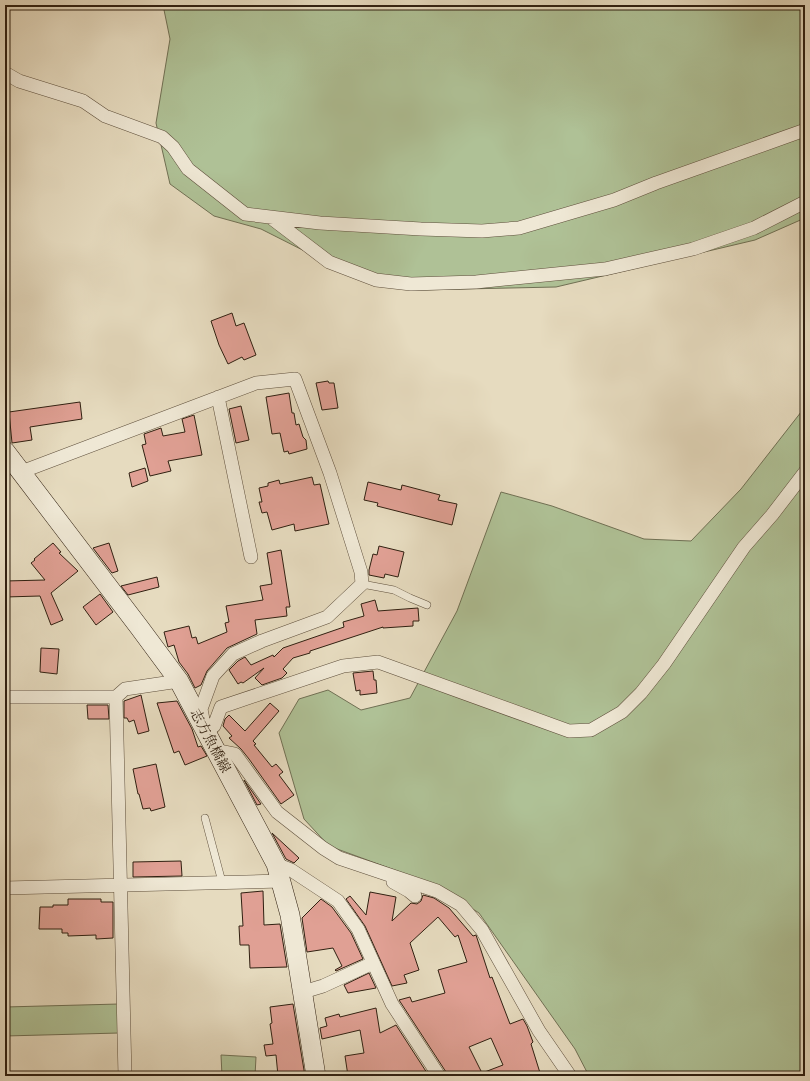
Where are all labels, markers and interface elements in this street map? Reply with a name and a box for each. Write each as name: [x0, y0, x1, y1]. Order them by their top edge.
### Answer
street label: 志方魚橋線: [186, 706, 234, 776]

